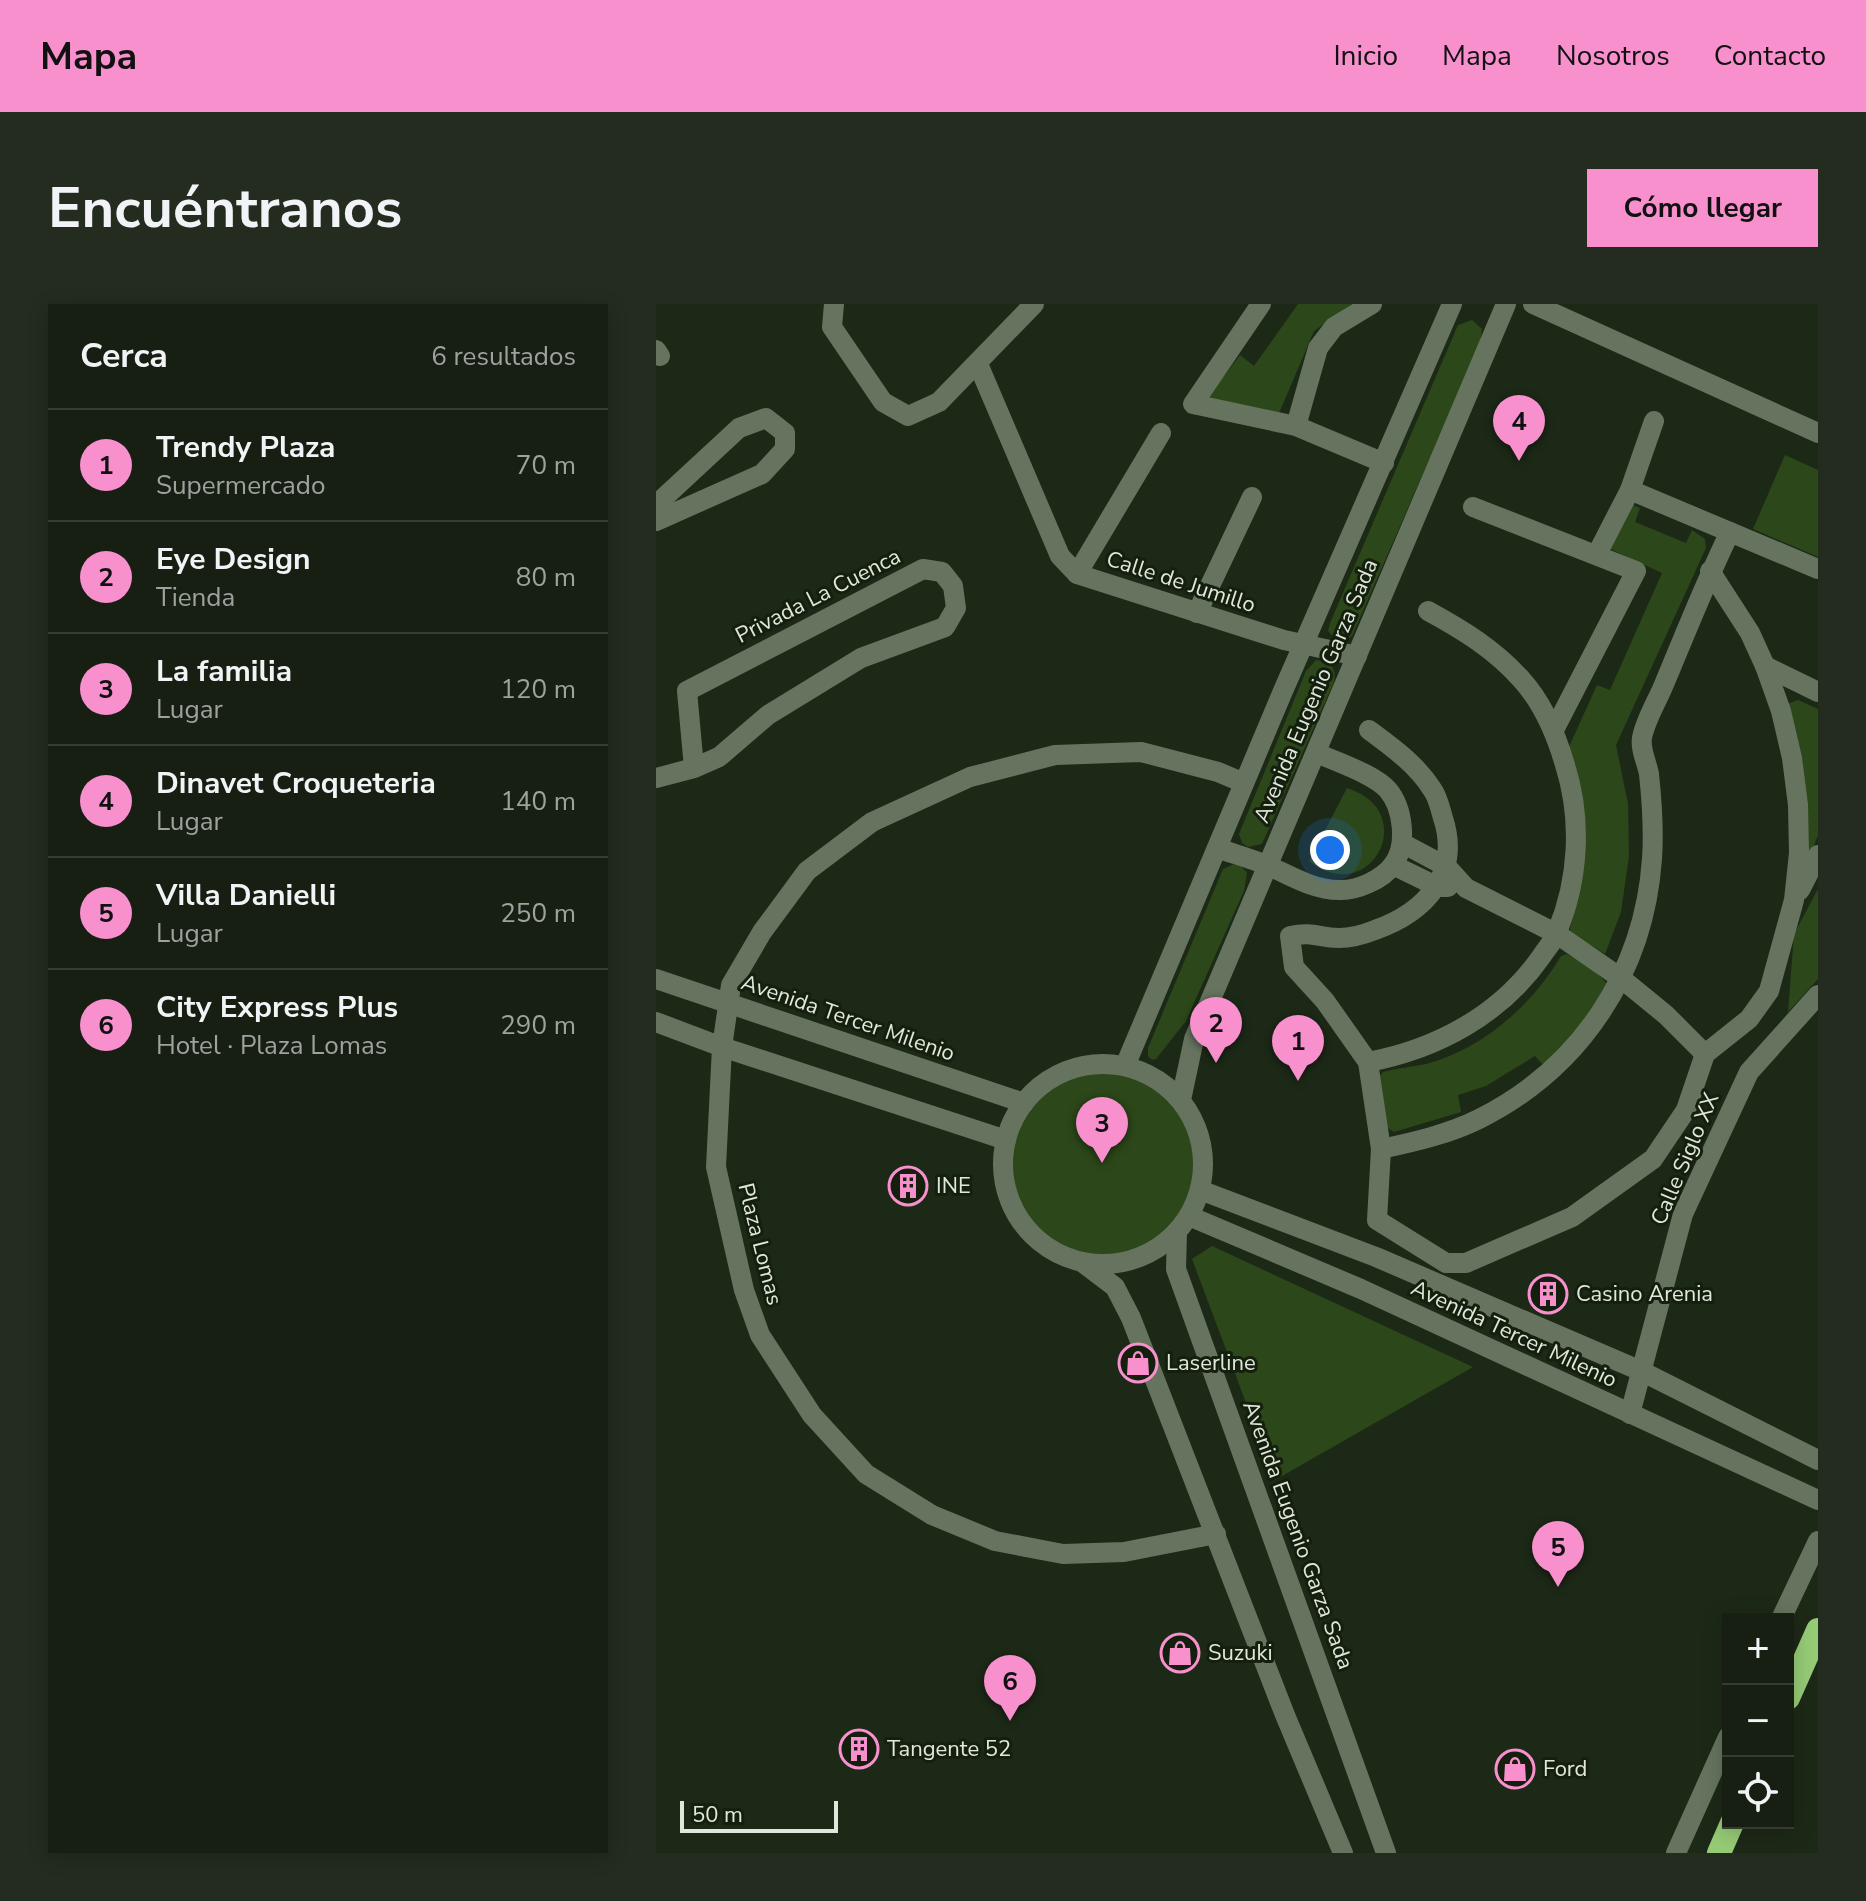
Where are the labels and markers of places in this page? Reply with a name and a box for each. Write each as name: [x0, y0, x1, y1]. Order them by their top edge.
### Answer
pin: 4: [1493, 395, 1545, 461]
pin: 2: [1190, 997, 1242, 1063]
pin: 1: [1272, 1015, 1324, 1081]
pin: 3: [1076, 1097, 1128, 1163]
building icon: INE: [887, 1165, 929, 1207]
place label: INE: [936, 1171, 971, 1201]
building icon: Casino Arenia: [1527, 1273, 1569, 1315]
place label: Casino Arenia: [1576, 1279, 1713, 1309]
shop icon: Laserline: [1117, 1342, 1159, 1384]
place label: Laserline: [1166, 1348, 1256, 1378]
pin: 5: [1532, 1521, 1584, 1587]
shop icon: Suzuki: [1159, 1632, 1201, 1674]
place label: Suzuki: [1208, 1638, 1273, 1668]
pin: 6: [984, 1655, 1036, 1721]
building icon: Tangente 52: [838, 1728, 880, 1770]
place label: Tangente 52: [887, 1734, 1011, 1764]
shop icon: Ford: [1494, 1748, 1536, 1790]
place label: Ford: [1543, 1754, 1587, 1784]

